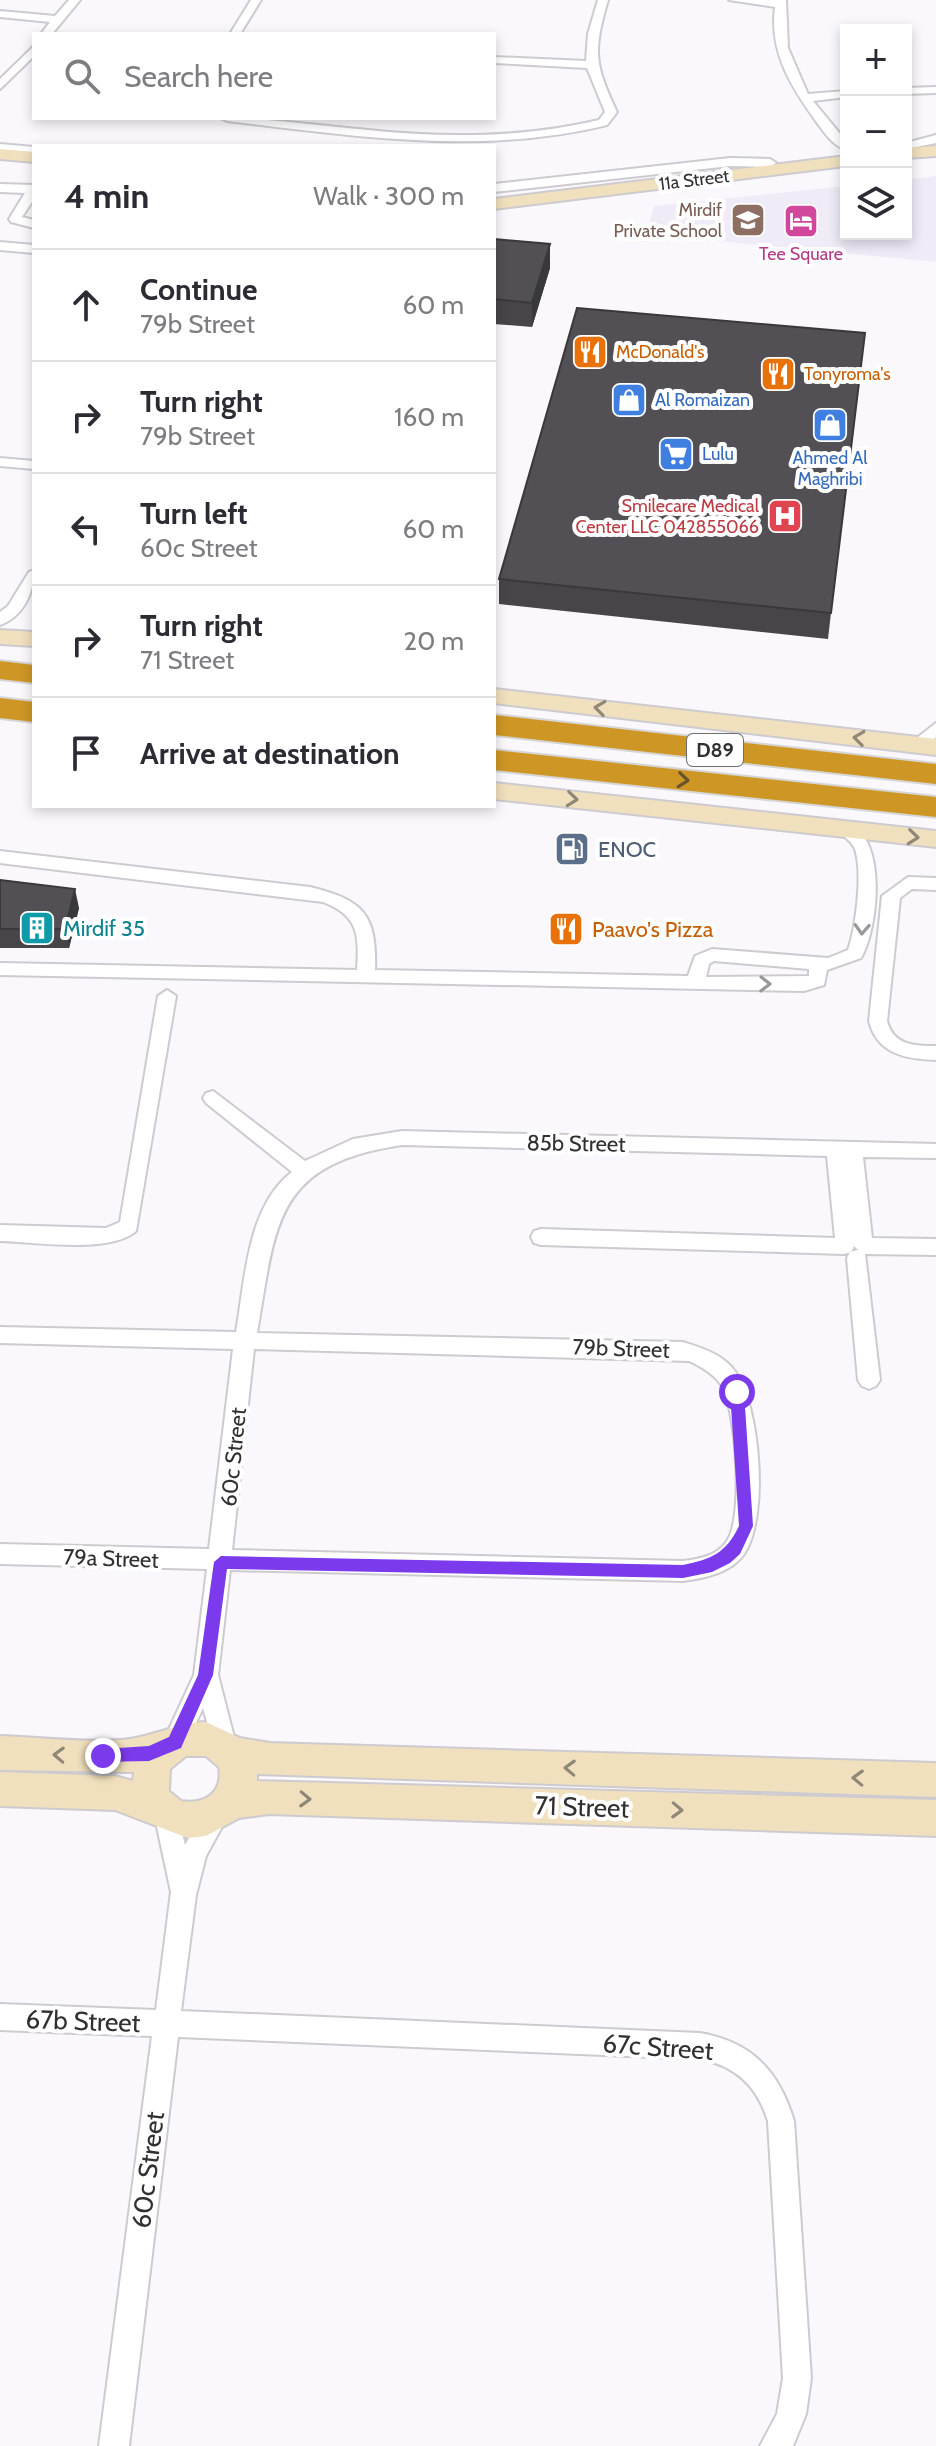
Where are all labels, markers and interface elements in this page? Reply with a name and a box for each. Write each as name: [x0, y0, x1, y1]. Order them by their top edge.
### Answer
map controls: [840, 24, 912, 240]
button: +: [840, 24, 912, 96]
search box: [32, 32, 496, 120]
icon: search: [60, 54, 104, 98]
text: Search here: [124, 58, 273, 95]
button: −: [840, 96, 912, 168]
street label: 11a Street: [658, 165, 730, 195]
button: layers: [840, 168, 912, 240]
text: 4 min: [64, 175, 149, 217]
text: Walk · 300 m: [313, 180, 464, 212]
place label: Mirdif Private School: [613, 199, 723, 242]
school or university icon: Mirdif Private School: [729, 201, 767, 239]
hotel icon: Tee Square: [782, 202, 820, 240]
place label: Tee Square: [759, 243, 843, 265]
text: Continue: [140, 271, 257, 308]
icon: ahead: [64, 283, 108, 327]
text: 60 m: [402, 289, 464, 321]
text: 79b Street: [140, 308, 255, 340]
restaurant icon: McDonald's: [571, 333, 609, 371]
place label: McDonald's: [616, 341, 704, 363]
restaurant icon: Tonyroma's: [759, 355, 797, 393]
place label: Tonyroma's: [804, 363, 891, 385]
shop icon: Al Romaizan: [610, 381, 648, 419]
text: Turn right: [140, 383, 263, 420]
place label: Al Romaizan: [655, 389, 750, 411]
icon: right: [64, 395, 108, 439]
text: 160 m: [394, 401, 464, 433]
shop icon: Ahmed Al Maghribi: [811, 406, 849, 444]
text: 79b Street: [140, 420, 255, 452]
supermarket icon: Lulu: [657, 435, 695, 473]
place label: Lulu: [702, 443, 734, 465]
place label: Ahmed Al Maghribi: [792, 447, 868, 490]
text: Turn left: [140, 495, 248, 532]
place label: Smilecare Medical Center LLC 042855066: [576, 495, 760, 538]
hospital icon: Smilecare Medical Center LLC 042855066: [766, 497, 804, 535]
icon: left: [64, 507, 108, 551]
text: 60 m: [402, 513, 464, 545]
text: 60c Street: [140, 532, 257, 564]
text: Turn right: [140, 607, 263, 644]
icon: right: [64, 619, 108, 663]
text: 20 m: [404, 625, 464, 657]
text: 71 Street: [140, 644, 234, 676]
one-way arrow: [593, 699, 606, 716]
one-way arrow: [852, 729, 865, 746]
icon: arrive: [64, 731, 108, 775]
road number: D89: [687, 734, 743, 766]
text: Arrive at destination: [140, 735, 400, 772]
one-way arrow: [677, 772, 690, 789]
one-way arrow: [565, 791, 578, 808]
one-way arrow: [907, 828, 920, 845]
fuel station icon: ENOC: [553, 830, 591, 868]
place label: ENOC: [598, 836, 656, 863]
building icon: Mirdif 35: [18, 909, 56, 947]
restaurant icon: Paavo's Pizza: [547, 910, 585, 948]
place label: Mirdif 35: [63, 915, 145, 942]
place label: Paavo's Pizza: [592, 916, 714, 943]
one-way arrow: [854, 923, 871, 936]
one-way arrow: [759, 975, 772, 993]
street label: 85b Street: [526, 1129, 626, 1158]
street label: 79b Street: [572, 1333, 671, 1364]
route start: [719, 1374, 755, 1410]
street label: 60c Street: [215, 1406, 252, 1508]
street label: 79a Street: [63, 1543, 160, 1574]
route end: [85, 1738, 121, 1774]
one-way arrow: [52, 1746, 65, 1763]
one-way arrow: [563, 1760, 576, 1777]
one-way arrow: [851, 1769, 864, 1786]
street label: 71 Street: [534, 1789, 630, 1825]
one-way arrow: [299, 1790, 312, 1807]
one-way arrow: [671, 1801, 684, 1819]
street label: 67b Street: [25, 2003, 141, 2039]
street label: 67c Street: [601, 2027, 715, 2067]
street label: 60c Street: [125, 2110, 171, 2230]

